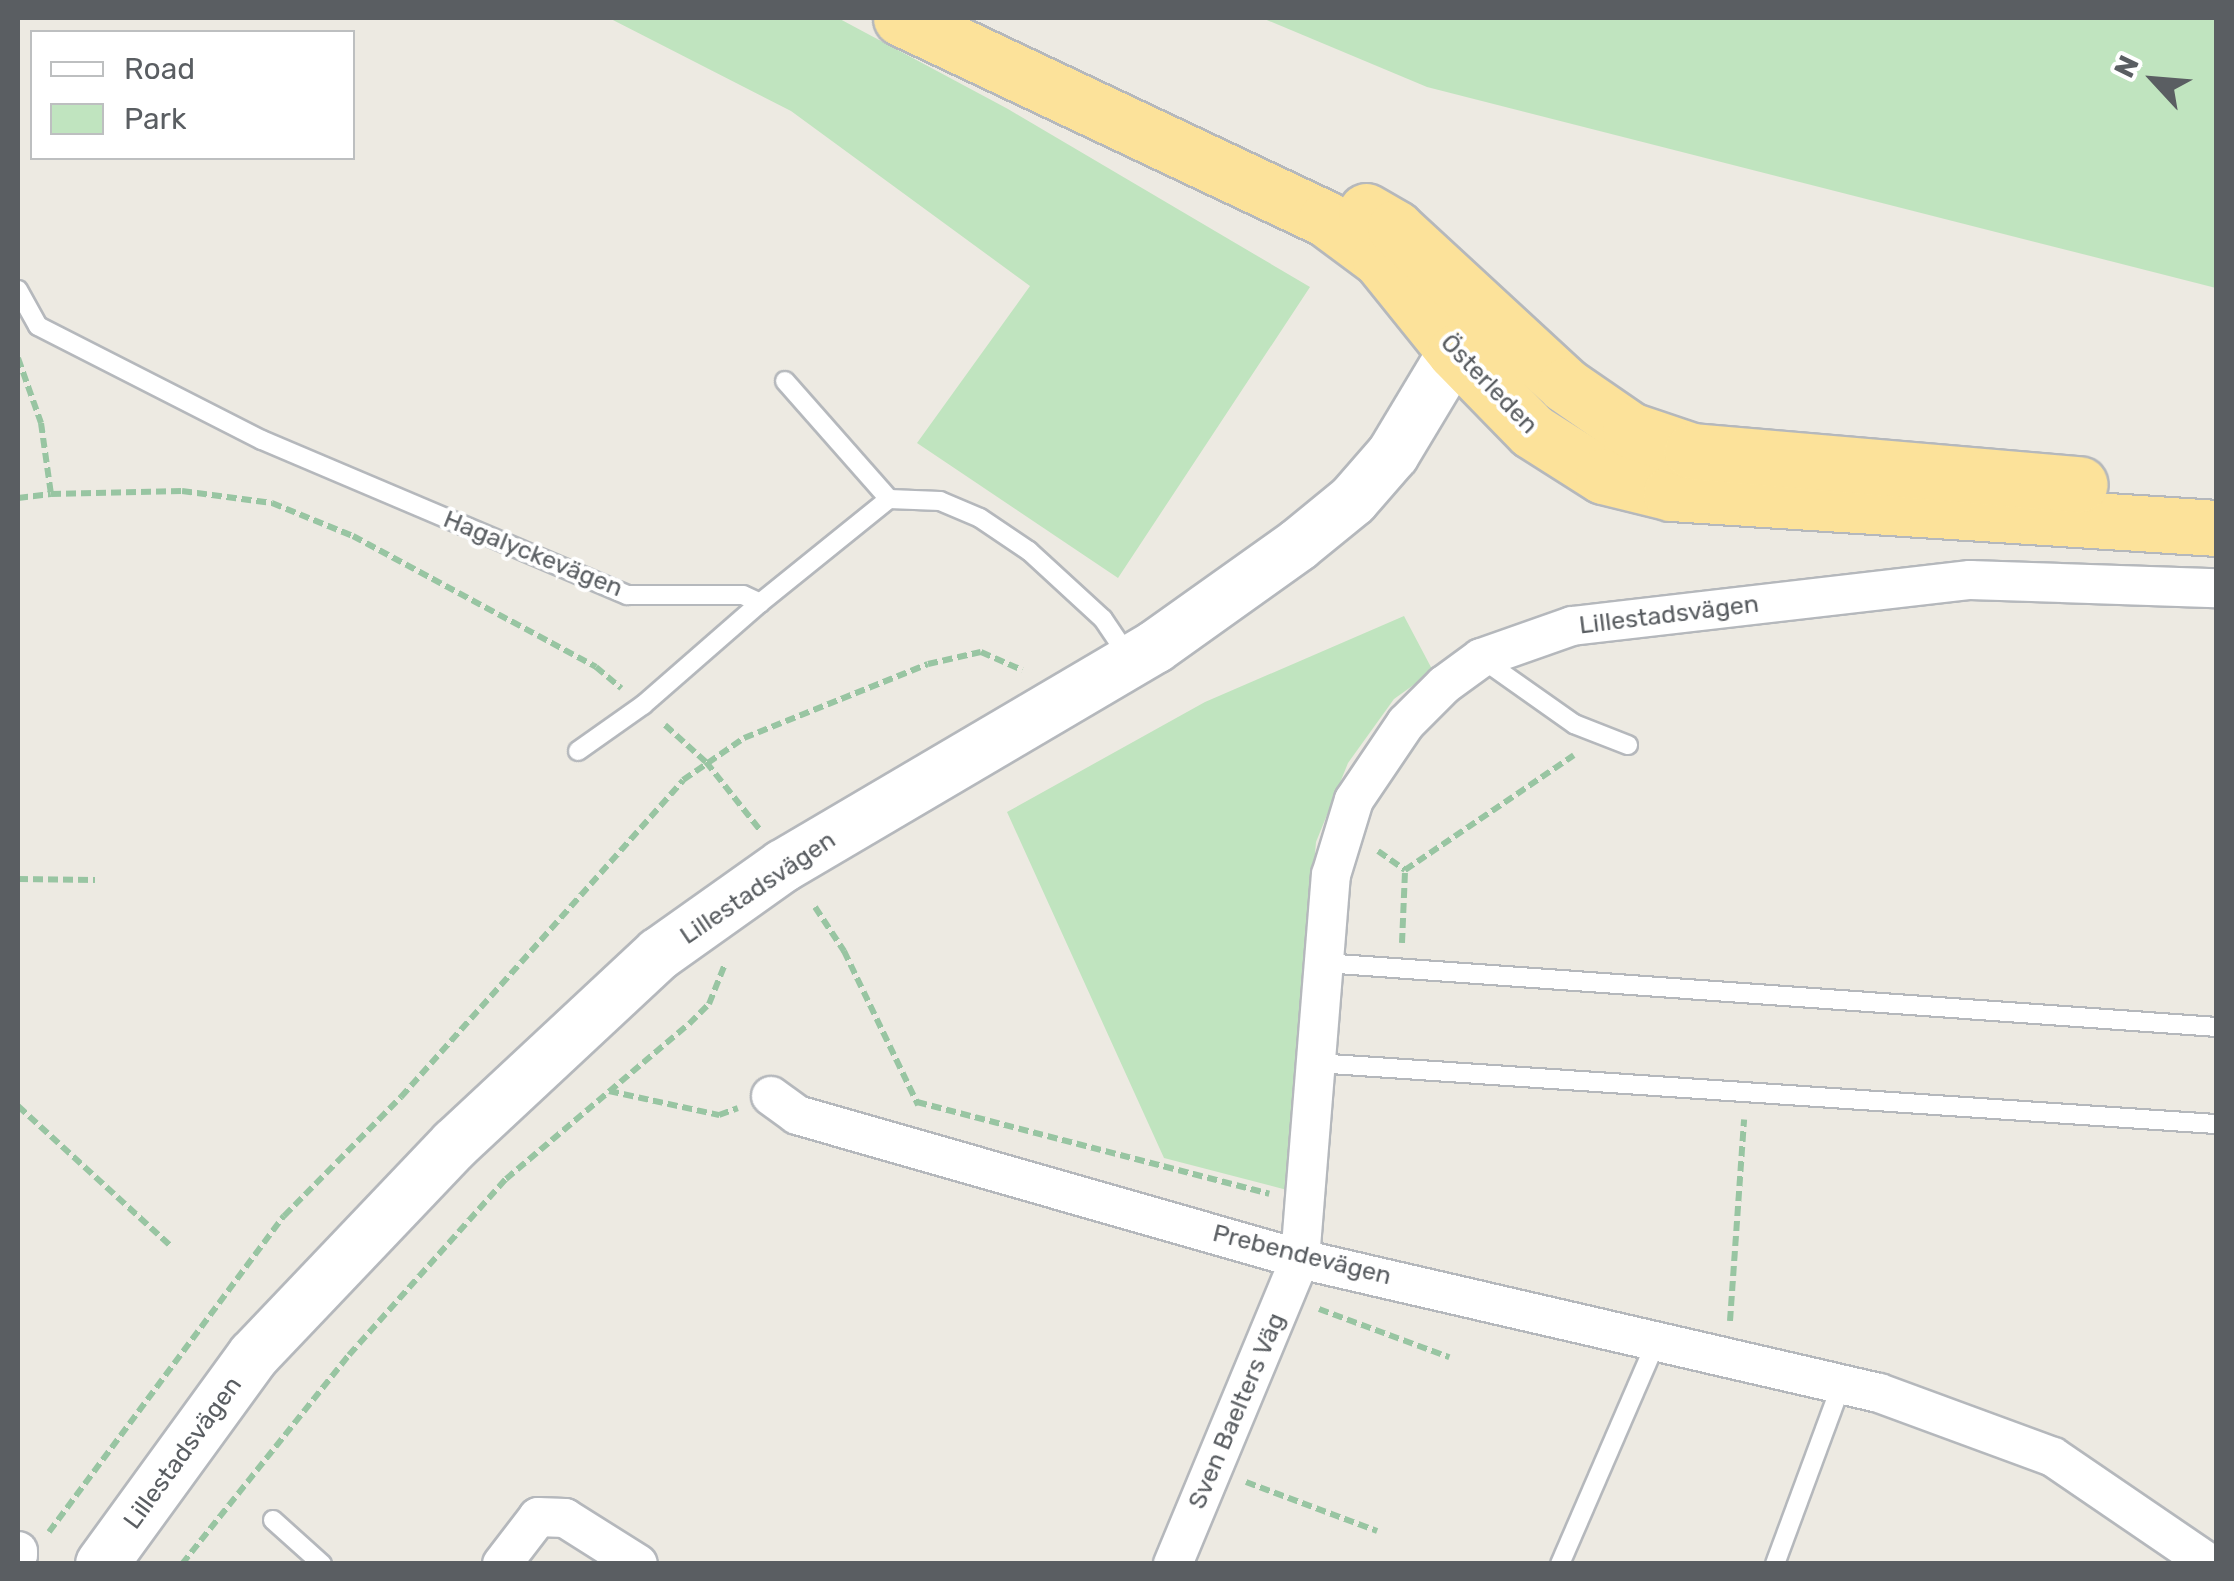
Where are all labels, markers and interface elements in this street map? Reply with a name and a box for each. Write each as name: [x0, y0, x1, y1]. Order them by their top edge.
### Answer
legend: [30, 30, 355, 160]
north arrow: [2104, 30, 2204, 130]
text: N: [2107, 50, 2146, 83]
text: Road: [124, 51, 195, 87]
text: Park: [124, 101, 186, 137]
street label: Österleden: [1434, 328, 1544, 440]
street label: Hagalyckevägen: [439, 504, 627, 604]
street label: Lillestadsvägen: [1577, 589, 1761, 641]
street label: Lillestadsvägen: [675, 825, 841, 951]
street label: Prebendevägen: [1210, 1218, 1394, 1292]
street label: Sven Baelters Väg: [1182, 1308, 1292, 1514]
street label: Lillestadsvägen: [118, 1371, 248, 1535]

